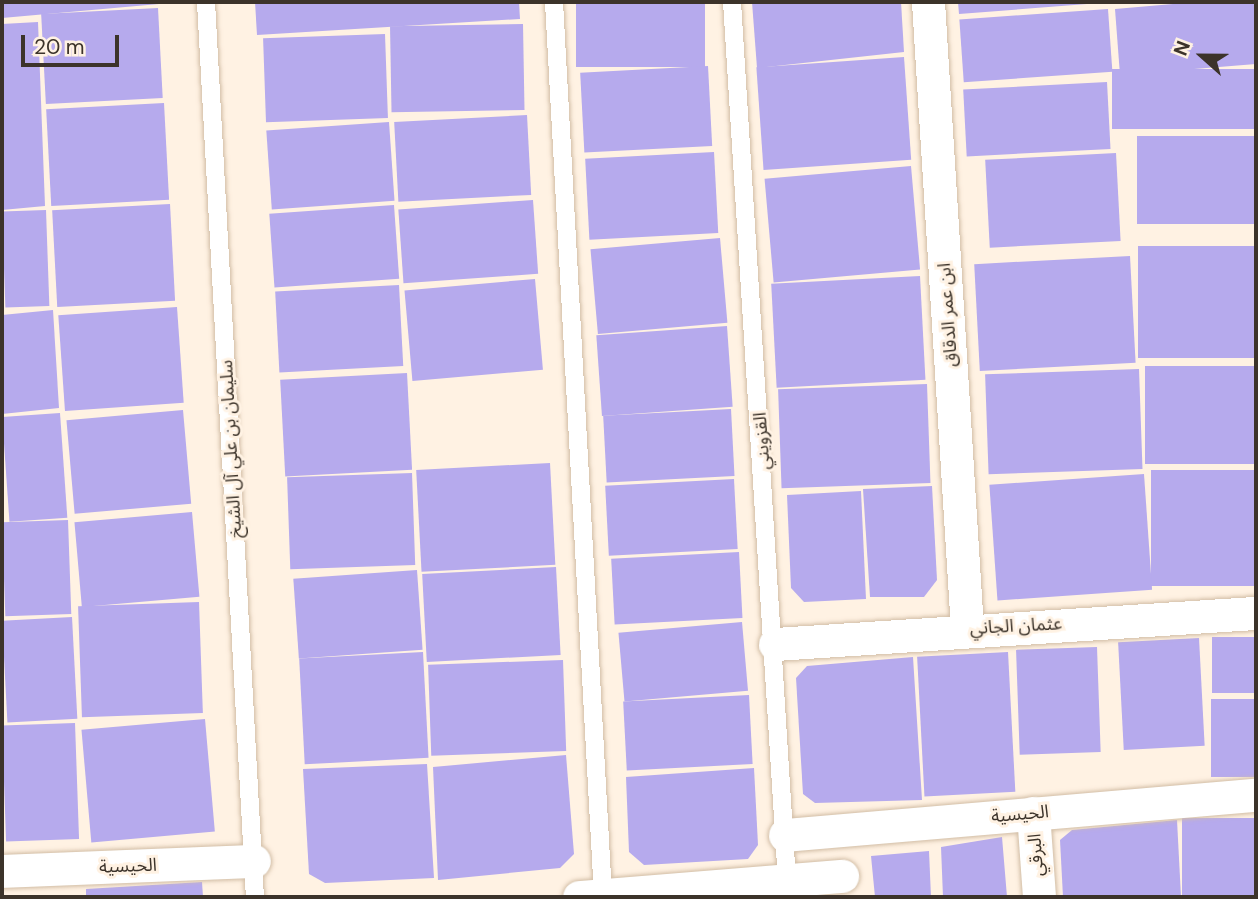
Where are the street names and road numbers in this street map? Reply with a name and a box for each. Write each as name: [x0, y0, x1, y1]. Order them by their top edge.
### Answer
street label: ابن عمر الدقاق: [934, 262, 962, 368]
street label: سليمان بن علي آل الشيخ: [216, 359, 246, 539]
street label: القزويني: [749, 411, 775, 471]
street label: عثمان الجاني: [969, 613, 1063, 639]
street label: الحيسية: [990, 801, 1050, 827]
street label: البرقي: [1024, 833, 1048, 877]
street label: الحيسية: [99, 854, 157, 878]

